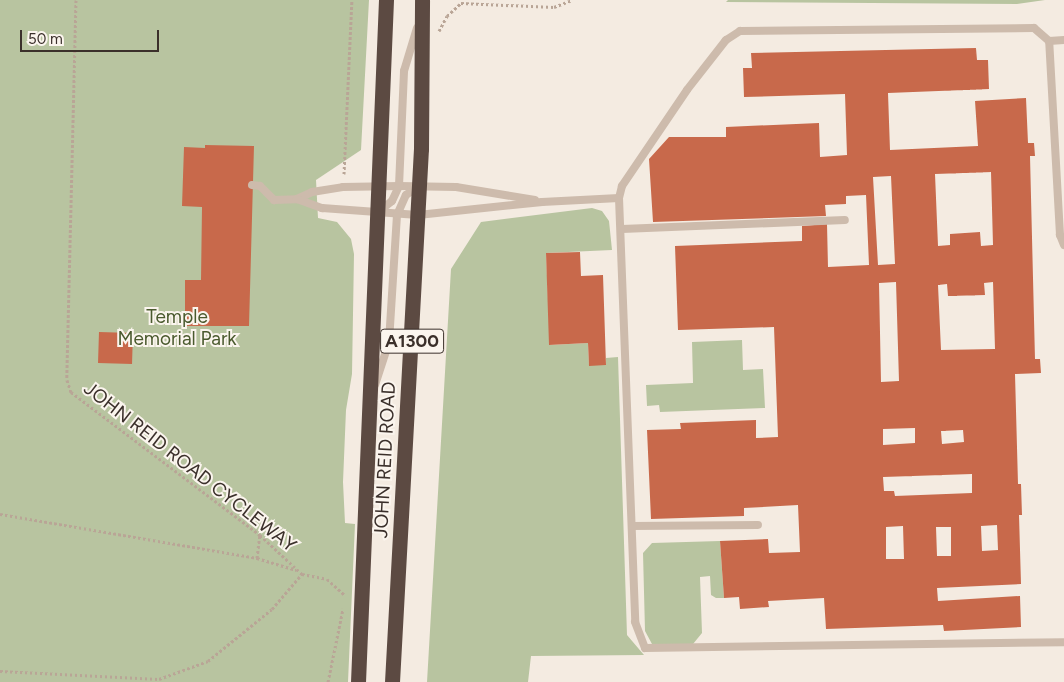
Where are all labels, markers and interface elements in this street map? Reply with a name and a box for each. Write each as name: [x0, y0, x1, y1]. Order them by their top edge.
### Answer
scale bar: [22, 20, 161, 52]
text: 50 m: [28, 30, 63, 48]
park label: Temple Memorial Park: [117, 306, 237, 350]
road number: A1300: [380, 326, 444, 356]
street label: JOHN REID ROAD CYCLEWAY: [79, 377, 301, 557]
street label: JOHN REID ROAD: [370, 381, 400, 539]

